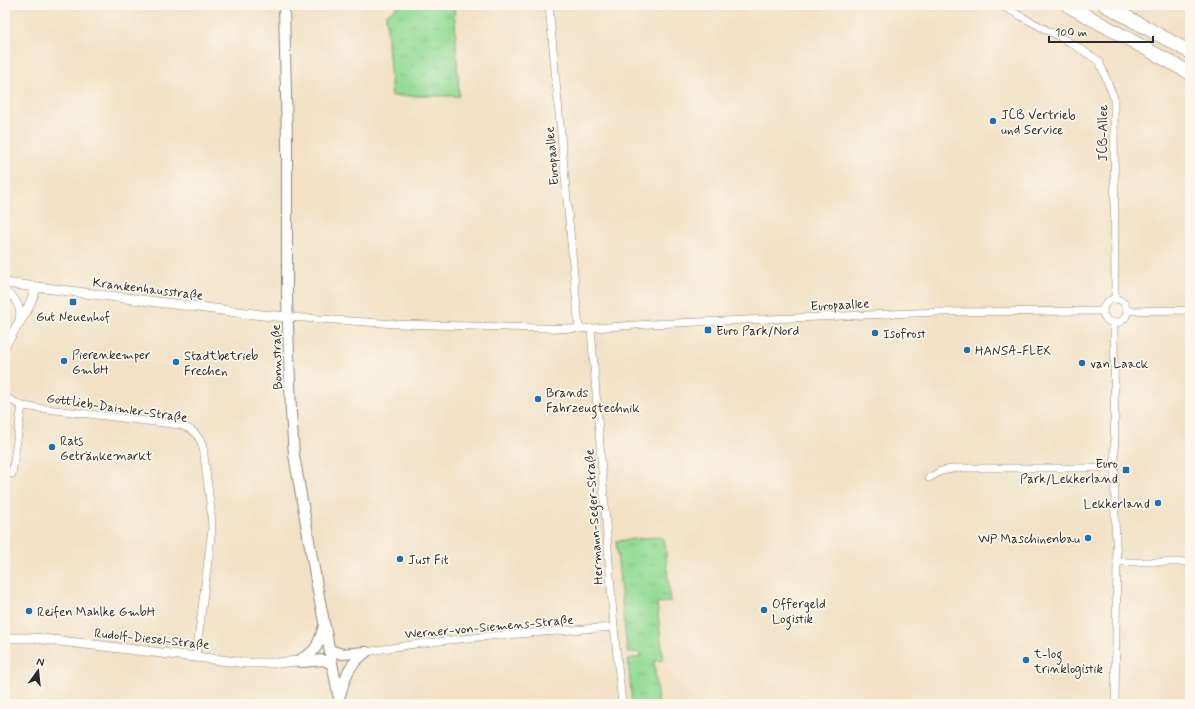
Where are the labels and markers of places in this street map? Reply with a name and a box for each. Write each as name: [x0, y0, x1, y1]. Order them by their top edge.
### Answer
place label: JCB Vertrieb und Service: [1001, 107, 1076, 139]
marker: JCB Vertrieb und Service: [988, 116, 998, 126]
marker: Gut Neuenhof: [68, 297, 78, 307]
place label: Gut Neuenhof: [36, 309, 110, 326]
place label: Euro Park/Nord: [716, 323, 799, 340]
marker: Euro Park/Nord: [703, 325, 713, 335]
place label: Isofrost: [883, 326, 926, 343]
marker: Isofrost: [870, 328, 880, 338]
place label: HANSA-FLEX: [975, 343, 1052, 360]
marker: HANSA-FLEX: [962, 345, 972, 355]
place label: Pierenkemper GmbH: [72, 347, 151, 379]
place label: Stadtbetrieb Frechen: [184, 348, 258, 380]
marker: Pierenkemper GmbH: [59, 356, 69, 366]
place label: van Laack: [1090, 356, 1149, 373]
marker: Stadtbetrieb Frechen: [171, 357, 181, 367]
marker: van Laack: [1077, 358, 1087, 368]
place label: Brands Fahrzeugtechnik: [546, 385, 640, 419]
marker: Brands Fahrzeugtechnik: [533, 394, 543, 404]
place label: Rats Getränkemarkt: [60, 433, 152, 465]
marker: Rats Getränkemarkt: [47, 442, 57, 452]
place label: Euro Park/Lekkerland: [1020, 456, 1118, 488]
marker: Euro Park/Lekkerland: [1121, 465, 1131, 475]
place label: Lekkerland: [1083, 496, 1150, 513]
marker: Lekkerland: [1153, 498, 1163, 508]
place label: WP Maschinenbau: [978, 531, 1080, 548]
marker: WP Maschinenbau: [1083, 533, 1093, 543]
place label: Just Fit: [408, 552, 449, 569]
marker: Just Fit: [395, 554, 405, 564]
place label: Offergeld Logistik: [772, 596, 826, 630]
place label: Reifen Mahlke GmbH: [37, 604, 155, 621]
marker: Offergeld Logistik: [759, 605, 769, 615]
marker: Reifen Mahlke GmbH: [24, 606, 34, 616]
place label: t-log trinklogistik: [1033, 646, 1103, 679]
marker: t-log trinklogistik: [1021, 655, 1031, 665]

